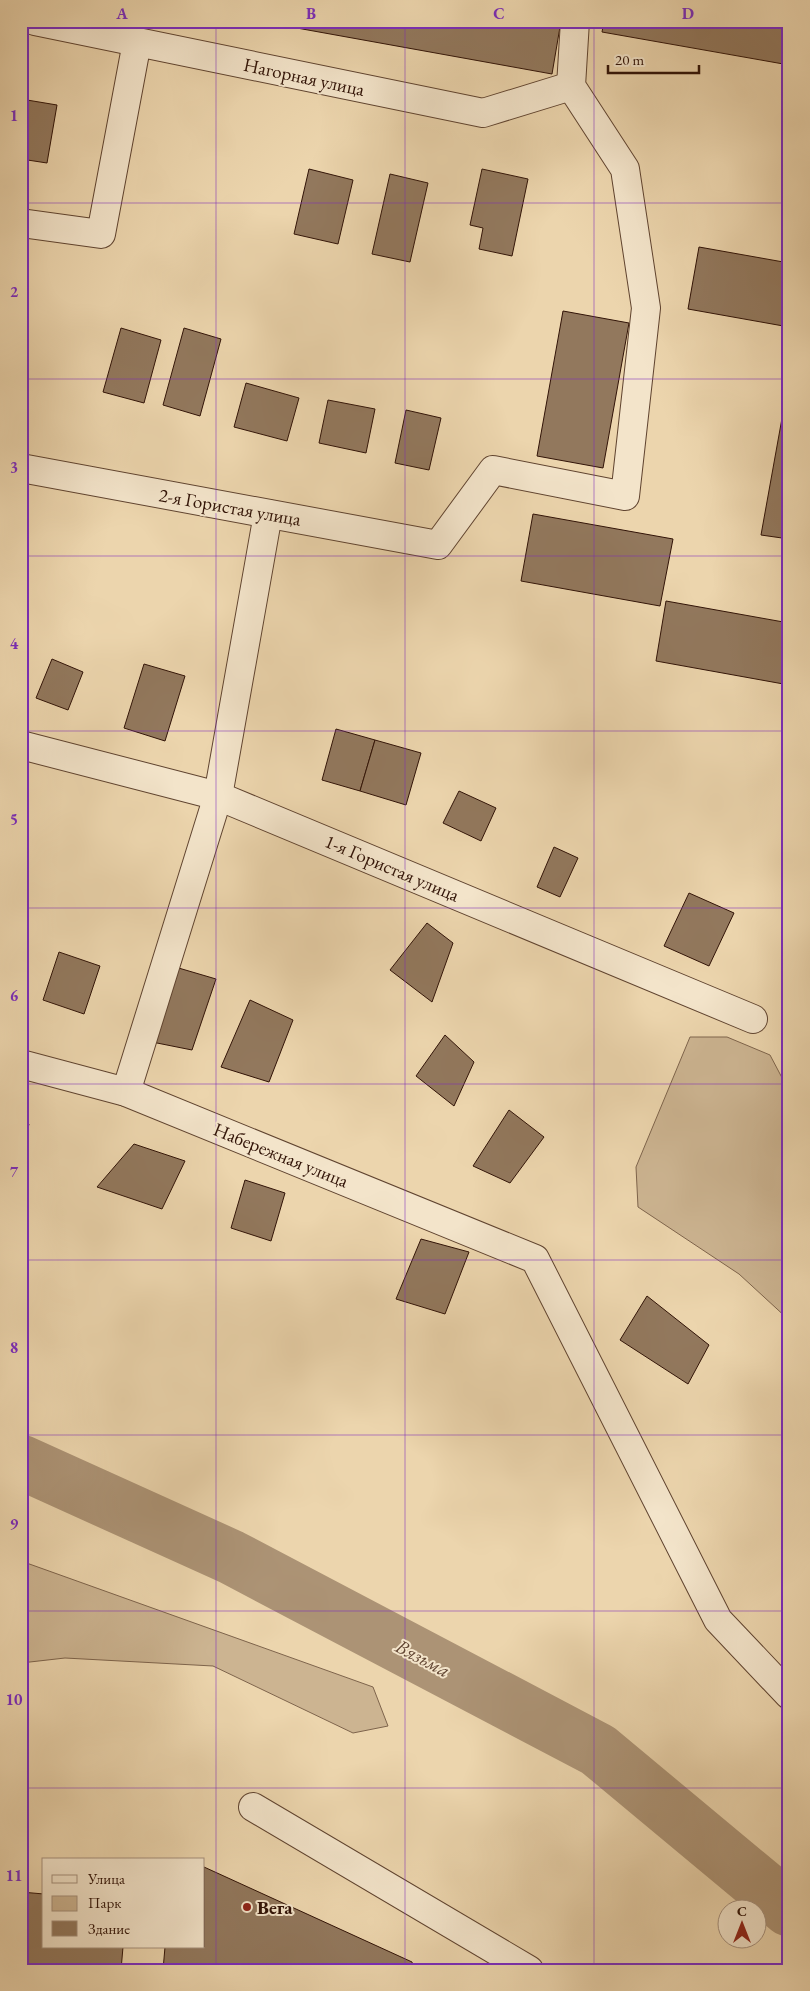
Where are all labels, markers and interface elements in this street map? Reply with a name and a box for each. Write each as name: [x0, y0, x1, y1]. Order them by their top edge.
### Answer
text: A: [115, 3, 128, 24]
text: B: [306, 3, 316, 24]
text: C: [493, 3, 505, 24]
text: D: [682, 3, 694, 24]
scale bar: [608, 42, 699, 74]
text: 20 m: [615, 50, 644, 69]
street label: Нагорная улица: [241, 52, 367, 102]
text: 1: [10, 105, 18, 126]
text: 2: [10, 281, 19, 302]
text: 3: [10, 457, 18, 478]
street label: 2-я Гористая улица: [157, 482, 303, 532]
text: 4: [10, 633, 19, 654]
text: 5: [10, 809, 18, 830]
street label: 1-я Гористая улица: [321, 828, 463, 908]
text: 6: [10, 985, 19, 1006]
street label: Набережная улица: [210, 1117, 353, 1194]
text: 7: [10, 1161, 19, 1182]
text: 8: [10, 1337, 18, 1358]
text: 9: [10, 1513, 19, 1534]
water label: Вязьма: [390, 1632, 455, 1683]
text: 10: [6, 1689, 23, 1710]
legend: [42, 1858, 205, 1948]
text: 11: [6, 1865, 22, 1886]
text: Улица: [87, 1869, 125, 1888]
text: Парк: [88, 1893, 121, 1912]
place label: Вега: [257, 1895, 293, 1920]
north arrow: [718, 1898, 768, 1948]
marker: Вега: [241, 1901, 253, 1913]
text: С: [737, 1902, 747, 1920]
text: Здание: [88, 1919, 130, 1938]

